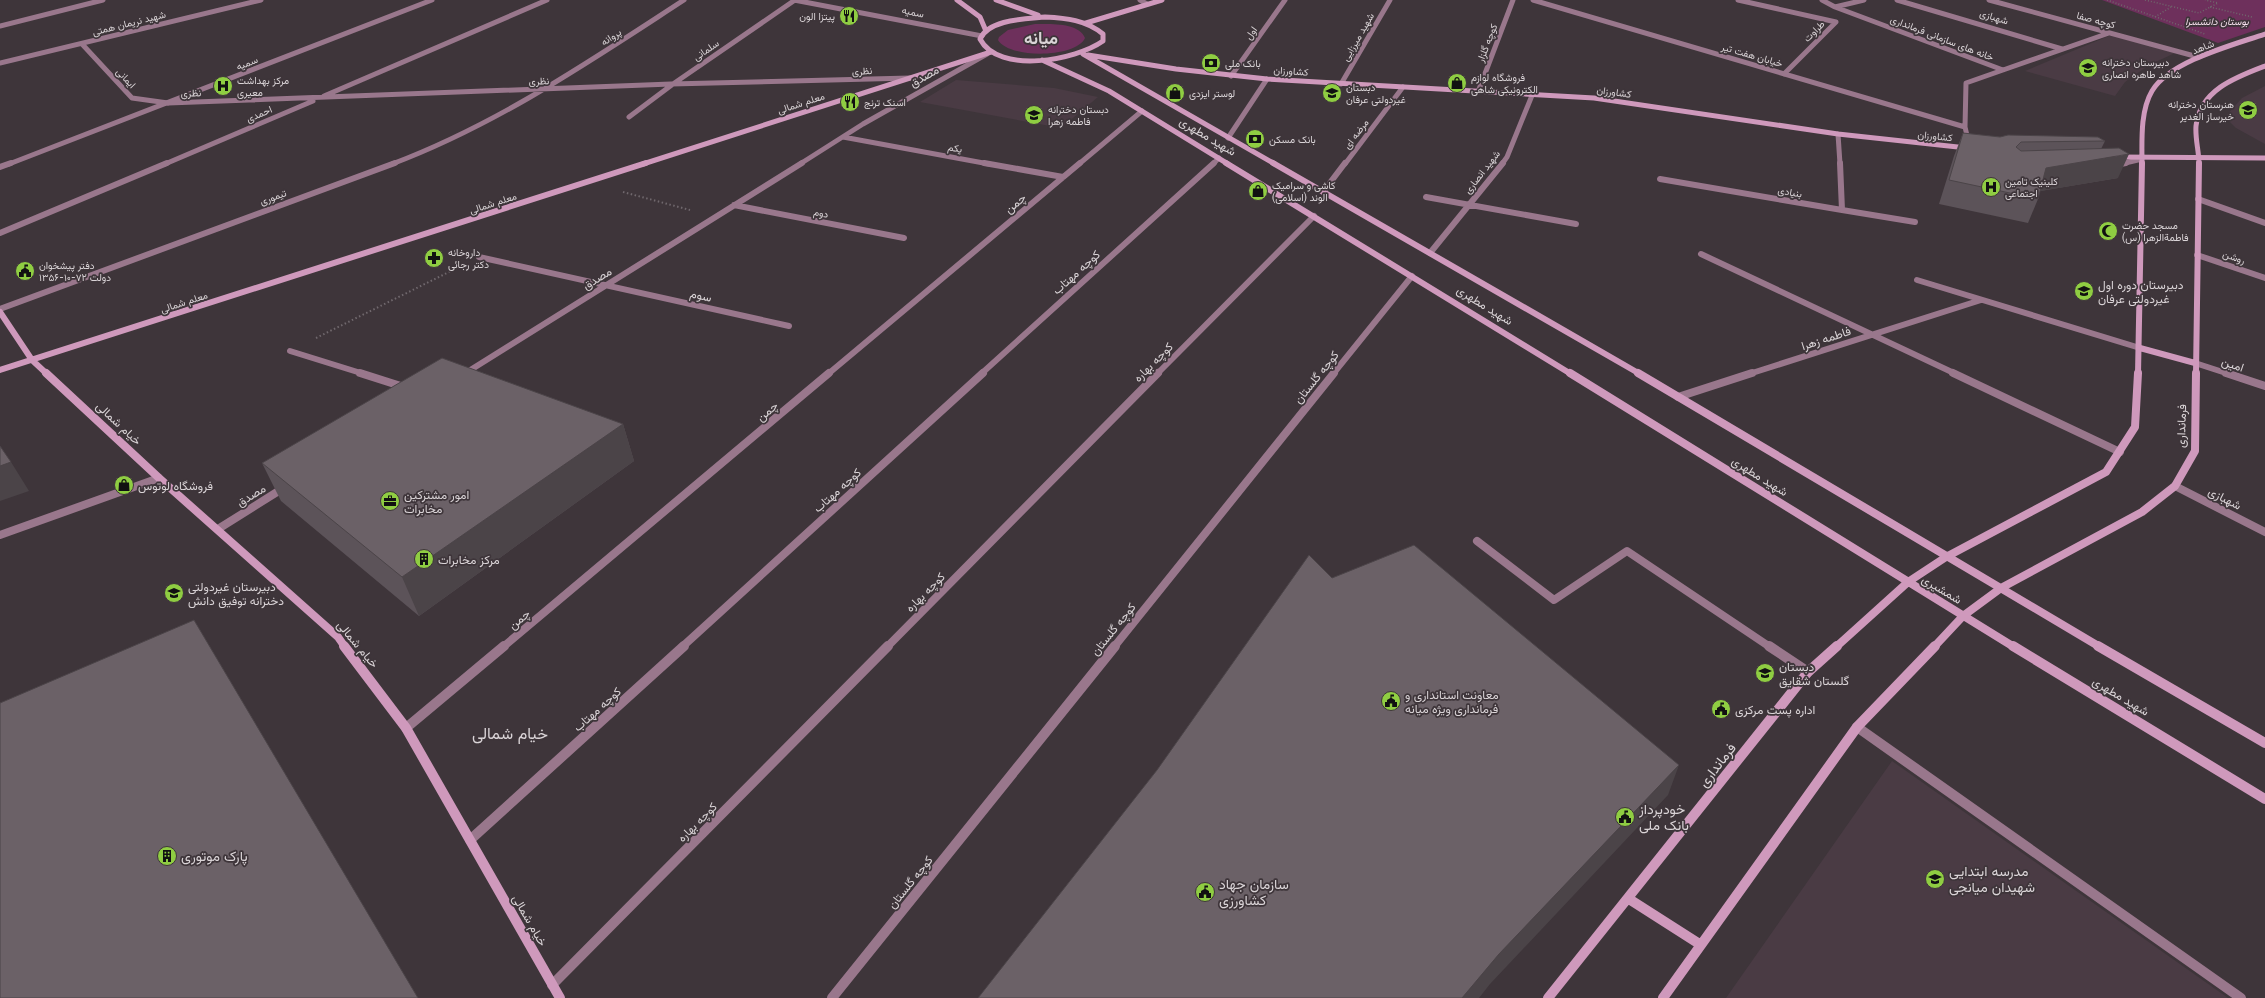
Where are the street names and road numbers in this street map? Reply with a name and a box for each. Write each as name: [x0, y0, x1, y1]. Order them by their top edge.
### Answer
street label: سمیه: [901, 3, 925, 21]
street label: شهبازی: [1978, 6, 2010, 28]
street label: شهید نریمان همتی: [91, 8, 167, 38]
street label: کوچه صفا: [2075, 9, 2117, 33]
street label: شهید میرزایی: [1339, 10, 1377, 64]
street label: خانه های سازمانی فرمانداری: [1889, 12, 1996, 64]
street label: طراوت: [1800, 17, 1828, 45]
street label: کوچه گلزار: [1473, 21, 1501, 65]
street label: اول: [1242, 24, 1260, 42]
street label: پروانه: [598, 26, 624, 49]
street label: سلمانی: [690, 37, 722, 63]
street label: شاهد: [2190, 37, 2216, 57]
street label: خیابان هفت تیر: [1719, 40, 1784, 70]
street label: سميه: [234, 53, 260, 73]
street label: مصدق: [907, 62, 941, 90]
street label: کشاورزان: [1273, 63, 1309, 79]
street label: نظری: [851, 64, 873, 78]
street label: ایمانی: [113, 65, 139, 91]
street label: نظری: [529, 74, 550, 88]
street label: کشاورزان: [1596, 83, 1633, 101]
street label: نظری: [181, 86, 202, 100]
street label: معلم شمالی: [776, 89, 826, 117]
street label: احمدی: [244, 103, 274, 125]
street label: شهید مطهری: [1177, 113, 1239, 160]
street label: مرضه ای: [1341, 116, 1371, 152]
street label: کشاورزان: [1917, 128, 1954, 144]
street label: یکم: [947, 140, 963, 156]
street label: شهید انصاری: [1461, 148, 1503, 196]
street label: بنیادی: [1777, 183, 1803, 201]
street label: تیموری: [258, 186, 288, 208]
street label: معلم شمالی: [468, 189, 518, 217]
street label: چمن: [1001, 190, 1029, 217]
street label: دوم: [812, 205, 830, 221]
street label: کوچه مهتاب: [1049, 247, 1104, 298]
street label: روشن: [2221, 247, 2247, 267]
street label: مصدق: [580, 263, 614, 293]
street label: شهید مطهری: [1454, 282, 1516, 329]
street label: سوم: [688, 285, 713, 306]
street label: معلم شمالی: [159, 288, 209, 316]
street label: فاطمه زهرا: [1799, 323, 1853, 354]
street label: کوچه بهاره: [1130, 339, 1177, 386]
street label: کوچه گلستان: [1290, 348, 1343, 407]
street label: امین: [2220, 353, 2246, 376]
street label: خیام شمالی: [92, 398, 145, 449]
street label: چمن: [753, 398, 781, 425]
street label: فرمانداری: [2173, 404, 2190, 448]
street label: شهید مطهری: [1729, 453, 1791, 500]
street label: کوچه مهتاب: [810, 465, 865, 516]
street label: مصدق: [234, 480, 268, 510]
street label: شهبازی: [2205, 483, 2244, 514]
street label: کوچه بهاره: [902, 569, 949, 616]
street label: شمشیری: [1919, 571, 1965, 608]
street label: کوچه گلستان: [1087, 600, 1140, 659]
street label: چمن: [505, 606, 533, 633]
street label: خیام شمالی: [333, 617, 382, 671]
street label: شهید مطهری: [2090, 673, 2152, 720]
street label: کوچه مهتاب: [570, 684, 625, 735]
street label: فرمانداری: [1694, 739, 1740, 791]
street label: کوچه بهاره: [674, 799, 721, 846]
street label: کوچه گلستان: [884, 853, 937, 912]
street label: خیام شمالی: [508, 892, 551, 949]

